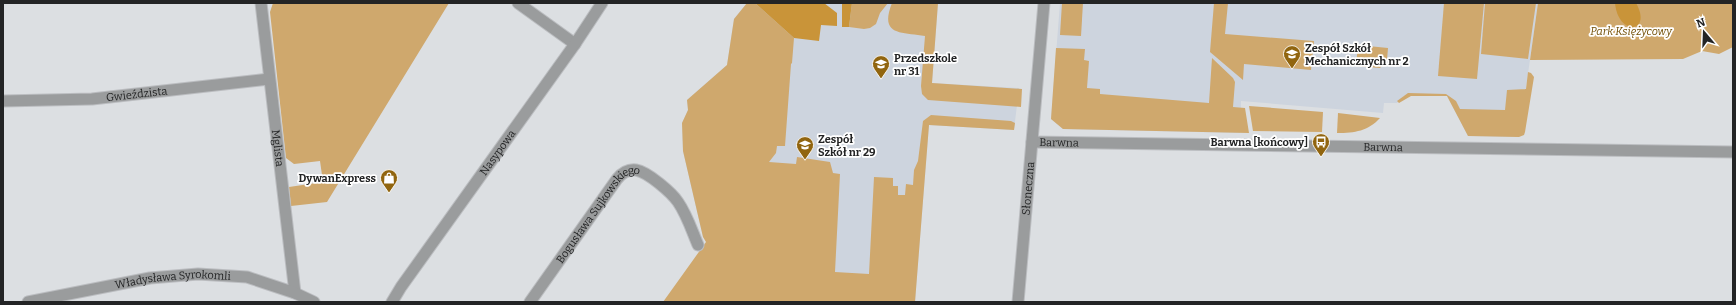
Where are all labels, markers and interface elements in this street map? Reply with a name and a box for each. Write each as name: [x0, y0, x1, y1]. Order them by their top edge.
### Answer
north arrow: [1684, 12, 1724, 52]
text: N: [1695, 15, 1708, 31]
park label: Park Księżycowy: [1590, 25, 1673, 38]
place label: Zespół Szkół Mechanicznych nr 2: [1305, 42, 1409, 68]
school or university icon: Zespół Szkół Mechanicznych nr 2: [1282, 44, 1302, 69]
place label: Przedszkole nr 31: [894, 52, 957, 78]
school or university icon: Przedszkole nr 31: [871, 54, 891, 79]
street label: Gwieździsta: [106, 85, 168, 104]
street label: Nasypowa: [477, 128, 518, 178]
street label: Mglista: [269, 129, 286, 167]
bus stop icon: Barwna [końcowy]: [1311, 132, 1331, 157]
place label: Zespół Szkół nr 29: [818, 133, 876, 159]
school or university icon: Zespół Szkół nr 29: [795, 135, 815, 160]
street label: Barwna: [1039, 136, 1079, 150]
place label: Barwna [końcowy]: [1210, 136, 1308, 149]
street label: Barwna: [1363, 141, 1403, 154]
street label: Słoneczna: [1020, 161, 1037, 216]
street label: Bogusława Sujkowskiego: [554, 164, 641, 266]
shop icon: DywanExpress: [379, 168, 399, 193]
place label: DywanExpress: [299, 172, 377, 185]
street label: Władysława Syrokomli: [114, 268, 232, 292]

